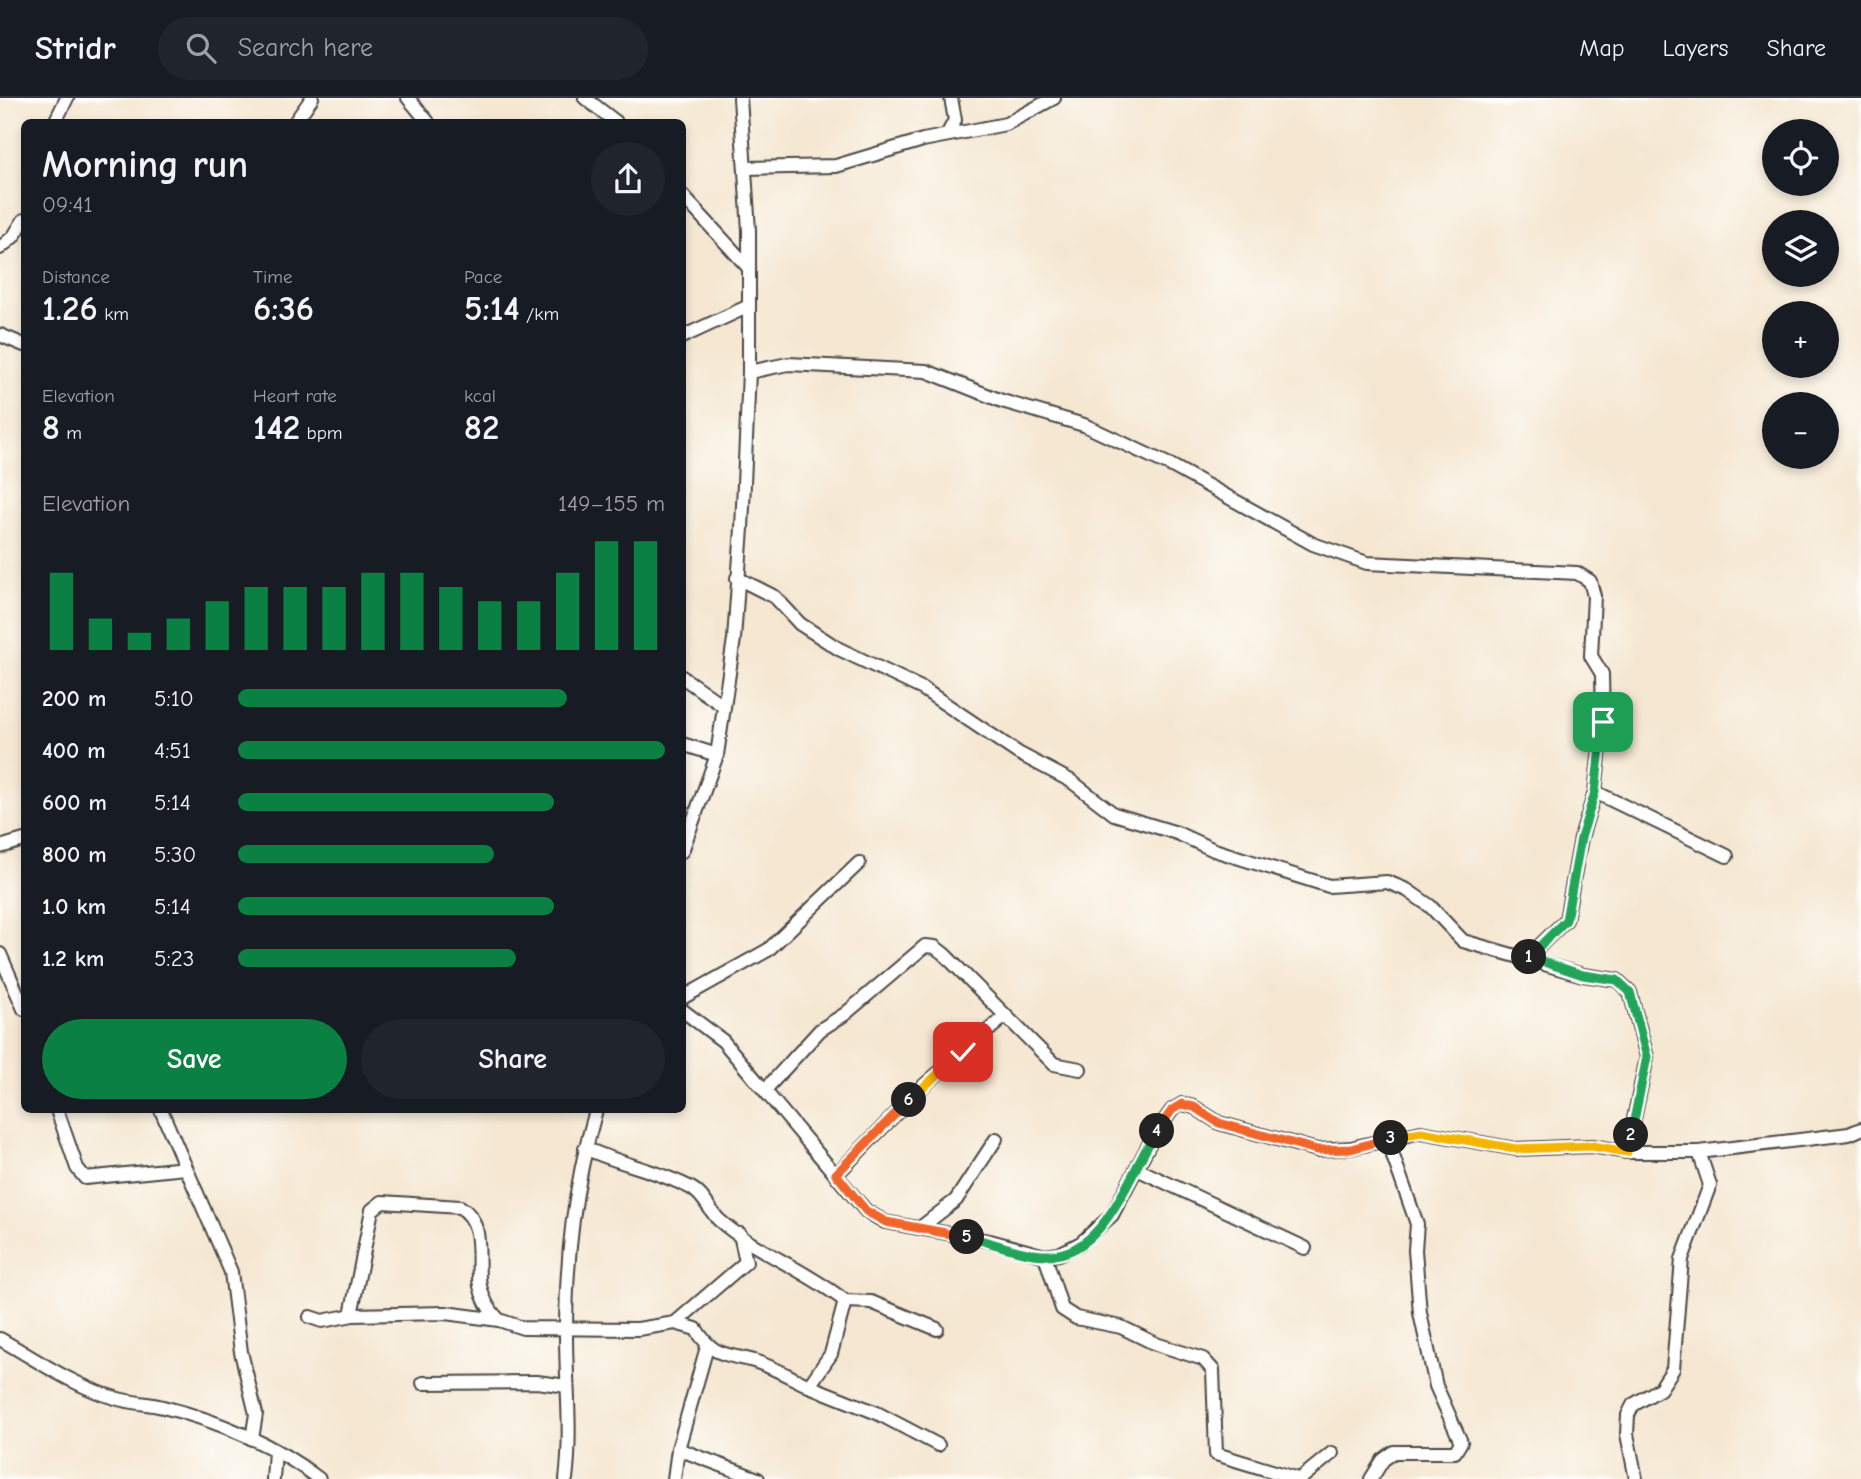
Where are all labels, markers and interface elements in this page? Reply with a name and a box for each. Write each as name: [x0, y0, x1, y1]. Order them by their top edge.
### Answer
search box: [158, 17, 648, 80]
text: Stridr: [35, 29, 116, 67]
icon: search: [182, 29, 220, 67]
text: Search here: [238, 33, 373, 63]
text: Map: [1579, 34, 1625, 62]
text: Layers: [1663, 34, 1728, 62]
text: Share: [1766, 34, 1826, 62]
map controls: [1762, 119, 1839, 469]
button: locate: [1762, 119, 1839, 196]
button: share: [591, 142, 665, 216]
text: Morning run: [42, 143, 248, 187]
text: 09:41: [42, 191, 93, 218]
button: layers: [1762, 210, 1839, 287]
text: Distance: [42, 266, 110, 288]
text: Time: [253, 266, 292, 288]
text: Pace: [464, 266, 502, 288]
text: 1.26: [42, 288, 98, 329]
text: 6:36: [253, 288, 314, 329]
text: 5:14: [464, 288, 520, 329]
button: +: [1762, 301, 1839, 378]
text: km: [98, 303, 129, 325]
text: /km: [520, 303, 559, 325]
text: Elevation: [42, 385, 115, 407]
text: Heart rate: [253, 385, 337, 407]
text: kcal: [464, 385, 496, 407]
button: −: [1762, 392, 1839, 469]
text: 8: [42, 407, 60, 448]
text: 142: [253, 407, 300, 448]
text: 82: [464, 407, 499, 448]
text: m: [60, 422, 82, 444]
text: bpm: [300, 422, 343, 444]
text: Elevation: [42, 490, 130, 517]
text: 149–155 m: [558, 490, 665, 517]
text: 200 m: [42, 685, 106, 712]
text: 5:10: [154, 685, 194, 712]
pin: [1573, 692, 1633, 752]
icon: arrive: [1584, 703, 1622, 741]
text: 400 m: [42, 737, 106, 764]
text: 4:51: [154, 737, 191, 764]
text: 600 m: [42, 789, 107, 816]
text: 5:14: [154, 789, 191, 816]
text: 800 m: [42, 841, 107, 868]
text: 5:30: [154, 841, 196, 868]
text: 1.0 km: [42, 893, 106, 920]
text: 5:14: [154, 893, 191, 920]
pin: 1: [1512, 940, 1546, 974]
text: 1.2 km: [42, 945, 104, 972]
text: 5:23: [154, 945, 194, 972]
text: 1: [1525, 945, 1532, 967]
button: Save: [42, 1019, 347, 1099]
button: Share: [361, 1019, 665, 1099]
pin: [933, 1022, 993, 1082]
icon: check: [944, 1033, 982, 1071]
pin: 6: [892, 1082, 926, 1118]
text: 6: [904, 1088, 913, 1110]
pin: 4: [1140, 1114, 1174, 1148]
pin: 2: [1614, 1118, 1648, 1152]
text: 4: [1152, 1119, 1161, 1141]
pin: 3: [1374, 1121, 1408, 1156]
text: 2: [1626, 1123, 1635, 1145]
text: 3: [1386, 1126, 1395, 1148]
pin: 5: [950, 1220, 984, 1254]
text: 5: [961, 1225, 972, 1247]

